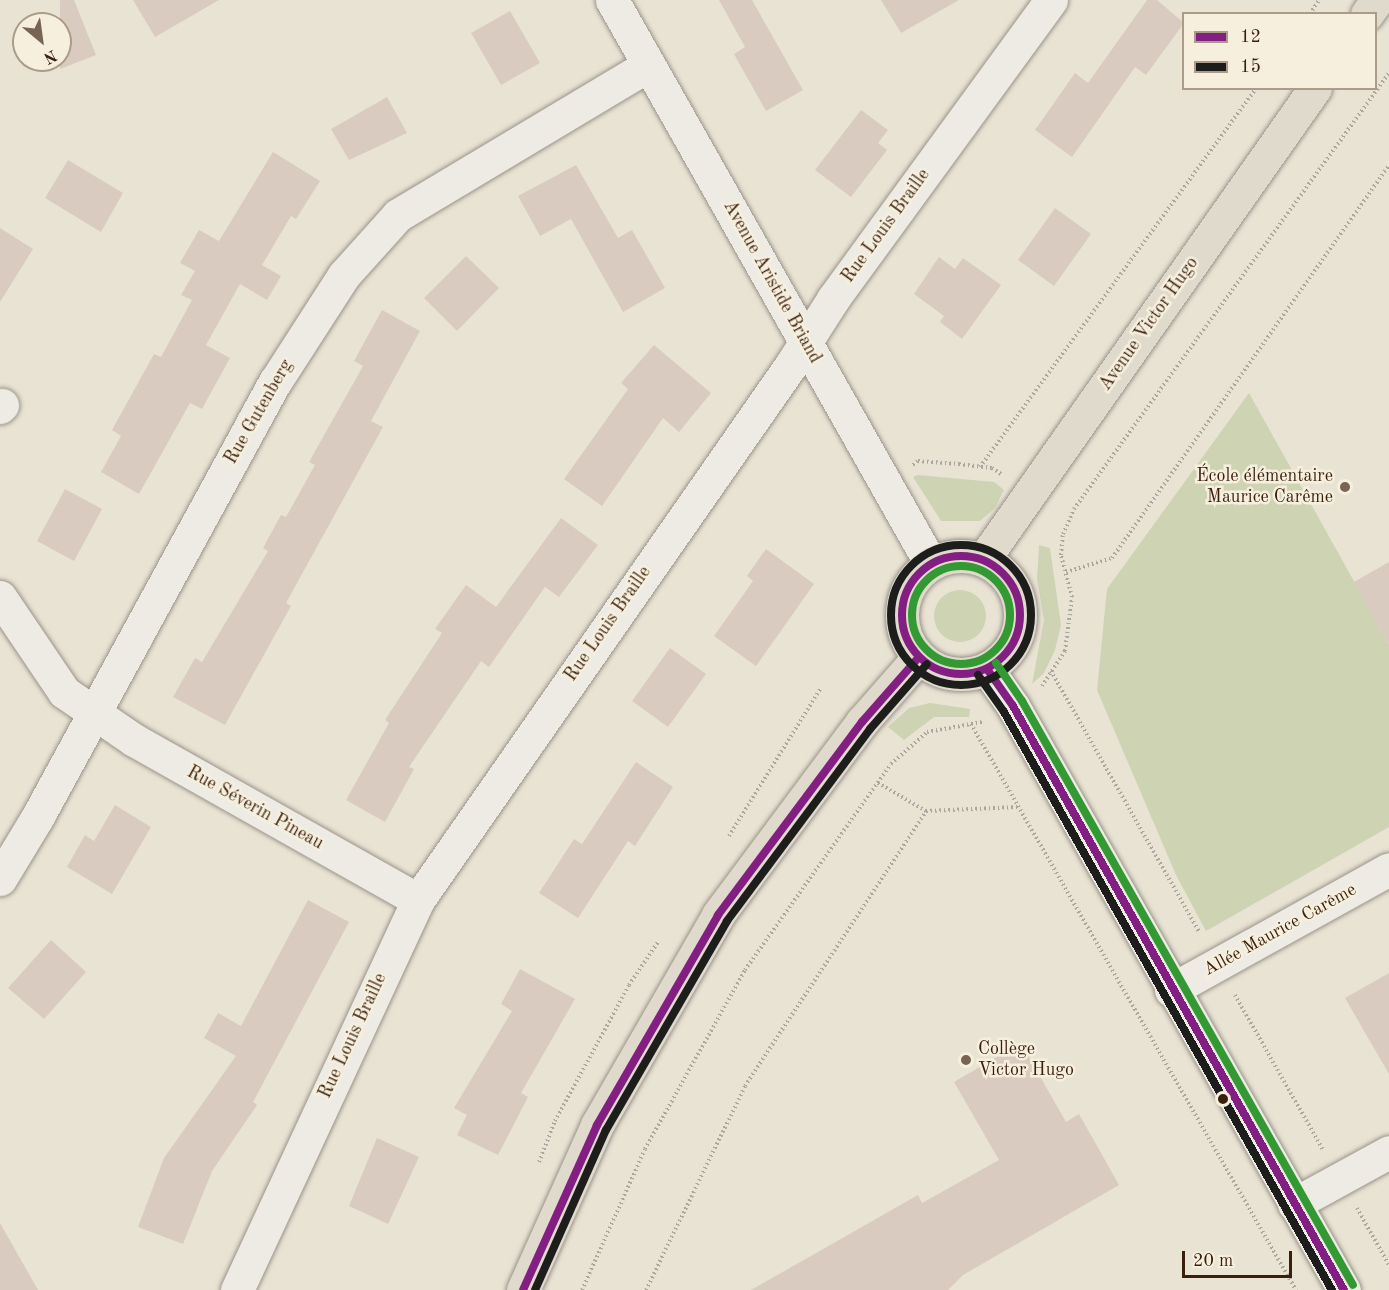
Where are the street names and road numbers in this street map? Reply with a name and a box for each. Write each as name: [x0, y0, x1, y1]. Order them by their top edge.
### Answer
street label: Rue Louis Braille: [837, 165, 935, 287]
street label: Avenue Aristide Briand: [718, 197, 826, 367]
street label: Avenue Victor Hugo: [1095, 253, 1203, 395]
street label: Rue Gutenberg: [220, 356, 298, 468]
street label: Rue Louis Braille: [560, 562, 656, 686]
street label: Rue Séverin Pineau: [183, 762, 327, 854]
street label: Allée Maurice Carême: [1200, 879, 1360, 981]
street label: Rue Louis Braille: [315, 970, 391, 1102]

